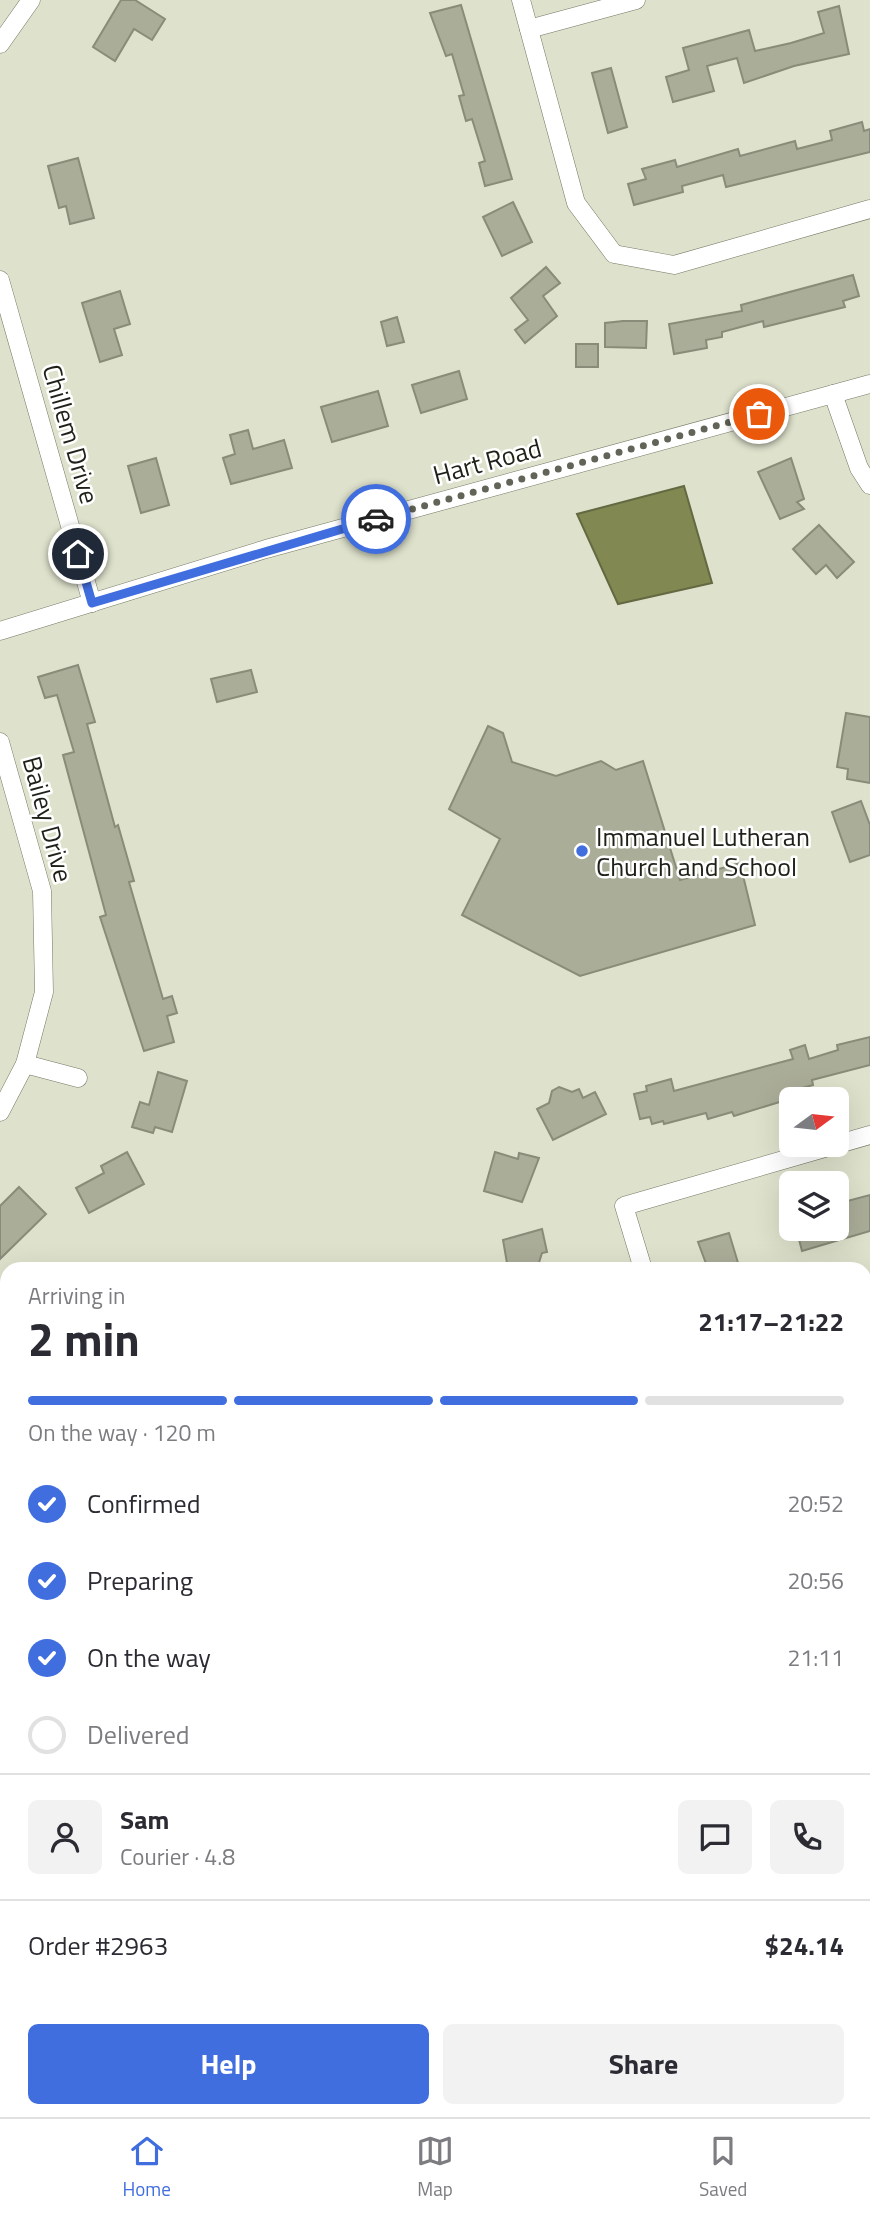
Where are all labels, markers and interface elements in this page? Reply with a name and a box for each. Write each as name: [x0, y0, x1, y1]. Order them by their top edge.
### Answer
street label: Chillem Drive: [33, 360, 109, 508]
pin: [729, 384, 789, 444]
icon: bag: [740, 395, 778, 433]
street label: Hart Road: [428, 428, 546, 494]
courier: [341, 484, 411, 554]
icon: car: [357, 500, 395, 538]
pin: [48, 524, 108, 584]
icon: home: [59, 535, 97, 573]
street label: Bailey Drive: [12, 752, 84, 886]
place label: Immanuel Lutheran Church and School: [596, 817, 810, 886]
marker: Immanuel Lutheran Church and School: [574, 843, 590, 859]
north arrow: [779, 1087, 849, 1157]
map controls: [779, 1087, 849, 1241]
button: layers: [779, 1171, 849, 1241]
text: Arriving in: [28, 1278, 125, 1313]
text: 21:17–21:22: [698, 1302, 844, 1341]
text: 2 min: [28, 1304, 140, 1374]
text: On the way · 120 m: [28, 1415, 216, 1450]
text: Confirmed: [87, 1484, 201, 1523]
icon: check: [28, 1485, 66, 1523]
text: 20:52: [787, 1486, 844, 1521]
text: Preparing: [87, 1561, 193, 1600]
icon: check: [28, 1562, 66, 1600]
text: 20:56: [787, 1563, 844, 1598]
text: On the way: [87, 1638, 211, 1677]
icon: check: [28, 1639, 66, 1677]
text: 21:11: [787, 1640, 844, 1675]
text: Delivered: [87, 1715, 190, 1754]
button: person: [28, 1800, 102, 1874]
text: Sam: [120, 1800, 169, 1839]
button: chat: [678, 1800, 752, 1874]
button: phone: [770, 1800, 844, 1874]
text: Courier · 4.8: [120, 1839, 235, 1874]
text: Order #2963: [28, 1926, 168, 1965]
text: $24.14: [765, 1926, 844, 1965]
button: Help: [28, 2024, 429, 2104]
button: Share: [443, 2024, 844, 2104]
tab: Home: [123, 2132, 171, 2203]
tab: Map: [416, 2132, 454, 2203]
tab: Saved: [699, 2132, 747, 2203]

